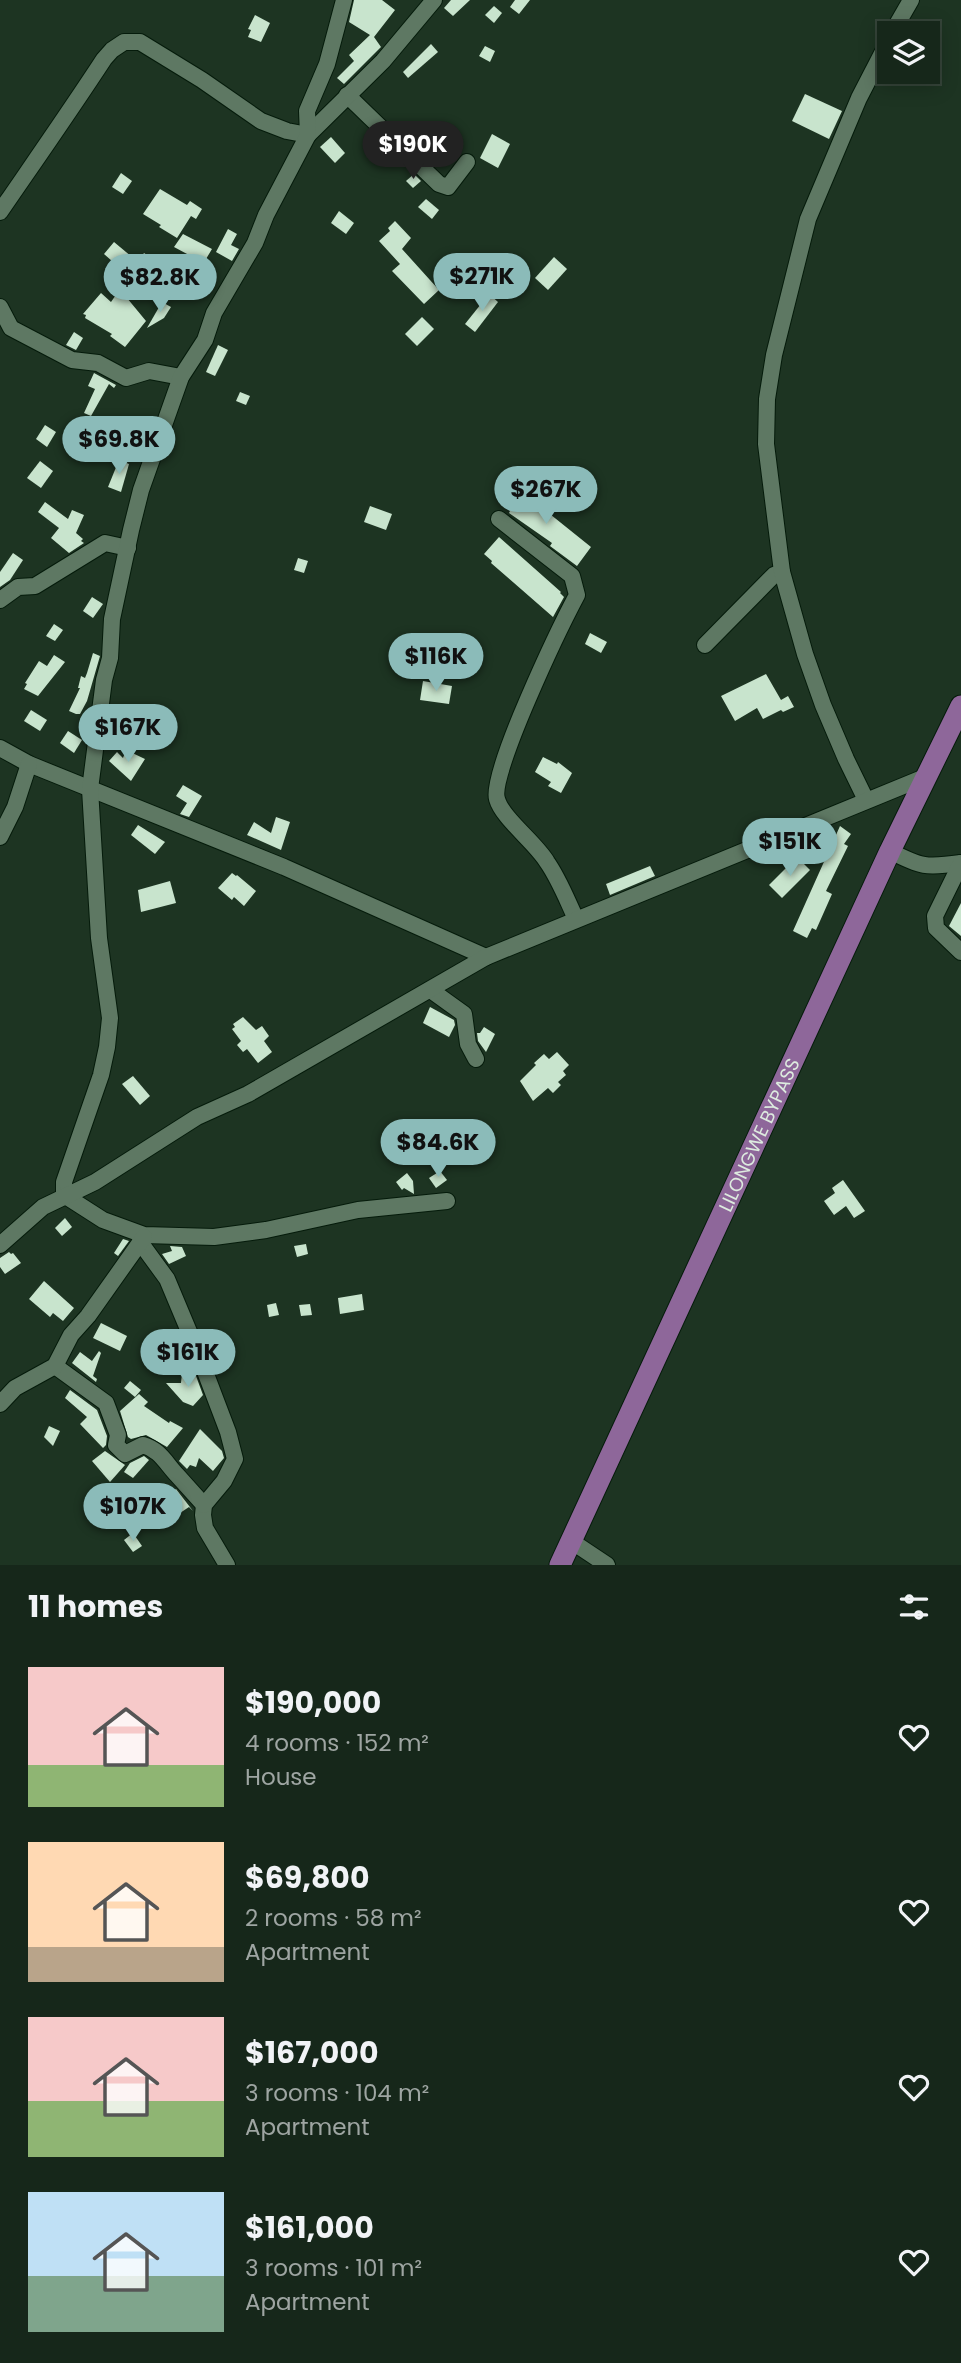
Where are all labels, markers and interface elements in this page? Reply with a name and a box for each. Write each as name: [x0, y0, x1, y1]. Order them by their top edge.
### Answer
map controls: [877, 21, 940, 84]
button: layers: [877, 21, 940, 84]
pin: $190K: [364, 122, 462, 181]
text: $190K: [379, 128, 447, 160]
pin: $82.8K: [103, 254, 217, 314]
pin: $271K: [433, 254, 531, 313]
text: $271K: [449, 260, 515, 292]
text: $82.8K: [120, 261, 200, 293]
pin: $69.8K: [62, 416, 176, 476]
text: $69.8K: [78, 423, 160, 455]
pin: $267K: [497, 466, 595, 526]
text: $267K: [510, 473, 582, 505]
pin: $116K: [387, 634, 485, 693]
text: $116K: [404, 640, 468, 672]
pin: $167K: [79, 704, 177, 764]
text: $167K: [95, 711, 161, 743]
pin: $151K: [741, 818, 839, 878]
text: $151K: [758, 825, 822, 857]
street label: LILONGWE BYPASS: [712, 1054, 806, 1216]
pin: $84.6K: [381, 1120, 495, 1179]
text: $84.6K: [397, 1126, 479, 1158]
pin: $161K: [139, 1330, 237, 1389]
text: $161K: [156, 1336, 220, 1368]
pin: $107K: [84, 1484, 182, 1543]
text: $107K: [99, 1490, 167, 1522]
text: 11 homes: [28, 1585, 163, 1628]
icon: filters: [895, 1588, 933, 1626]
text: $190,000: [245, 1681, 381, 1724]
icon: home: [84, 1695, 168, 1779]
icon: heart: [895, 1718, 933, 1756]
text: 4 rooms · 152 m²: [245, 1727, 429, 1759]
text: House: [245, 1761, 317, 1793]
text: $69,800: [245, 1856, 369, 1899]
icon: home: [84, 1870, 168, 1954]
icon: heart: [895, 1893, 933, 1931]
text: 2 rooms · 58 m²: [245, 1902, 422, 1934]
text: Apartment: [245, 1936, 370, 1968]
text: $167,000: [245, 2031, 378, 2074]
icon: home: [84, 2045, 168, 2129]
icon: heart: [895, 2068, 933, 2106]
text: 3 rooms · 104 m²: [245, 2077, 429, 2109]
text: Apartment: [245, 2111, 370, 2143]
text: $161,000: [245, 2206, 374, 2249]
icon: home: [84, 2220, 168, 2304]
icon: heart: [895, 2243, 933, 2281]
text: 3 rooms · 101 m²: [245, 2252, 422, 2284]
text: Apartment: [245, 2286, 370, 2318]

